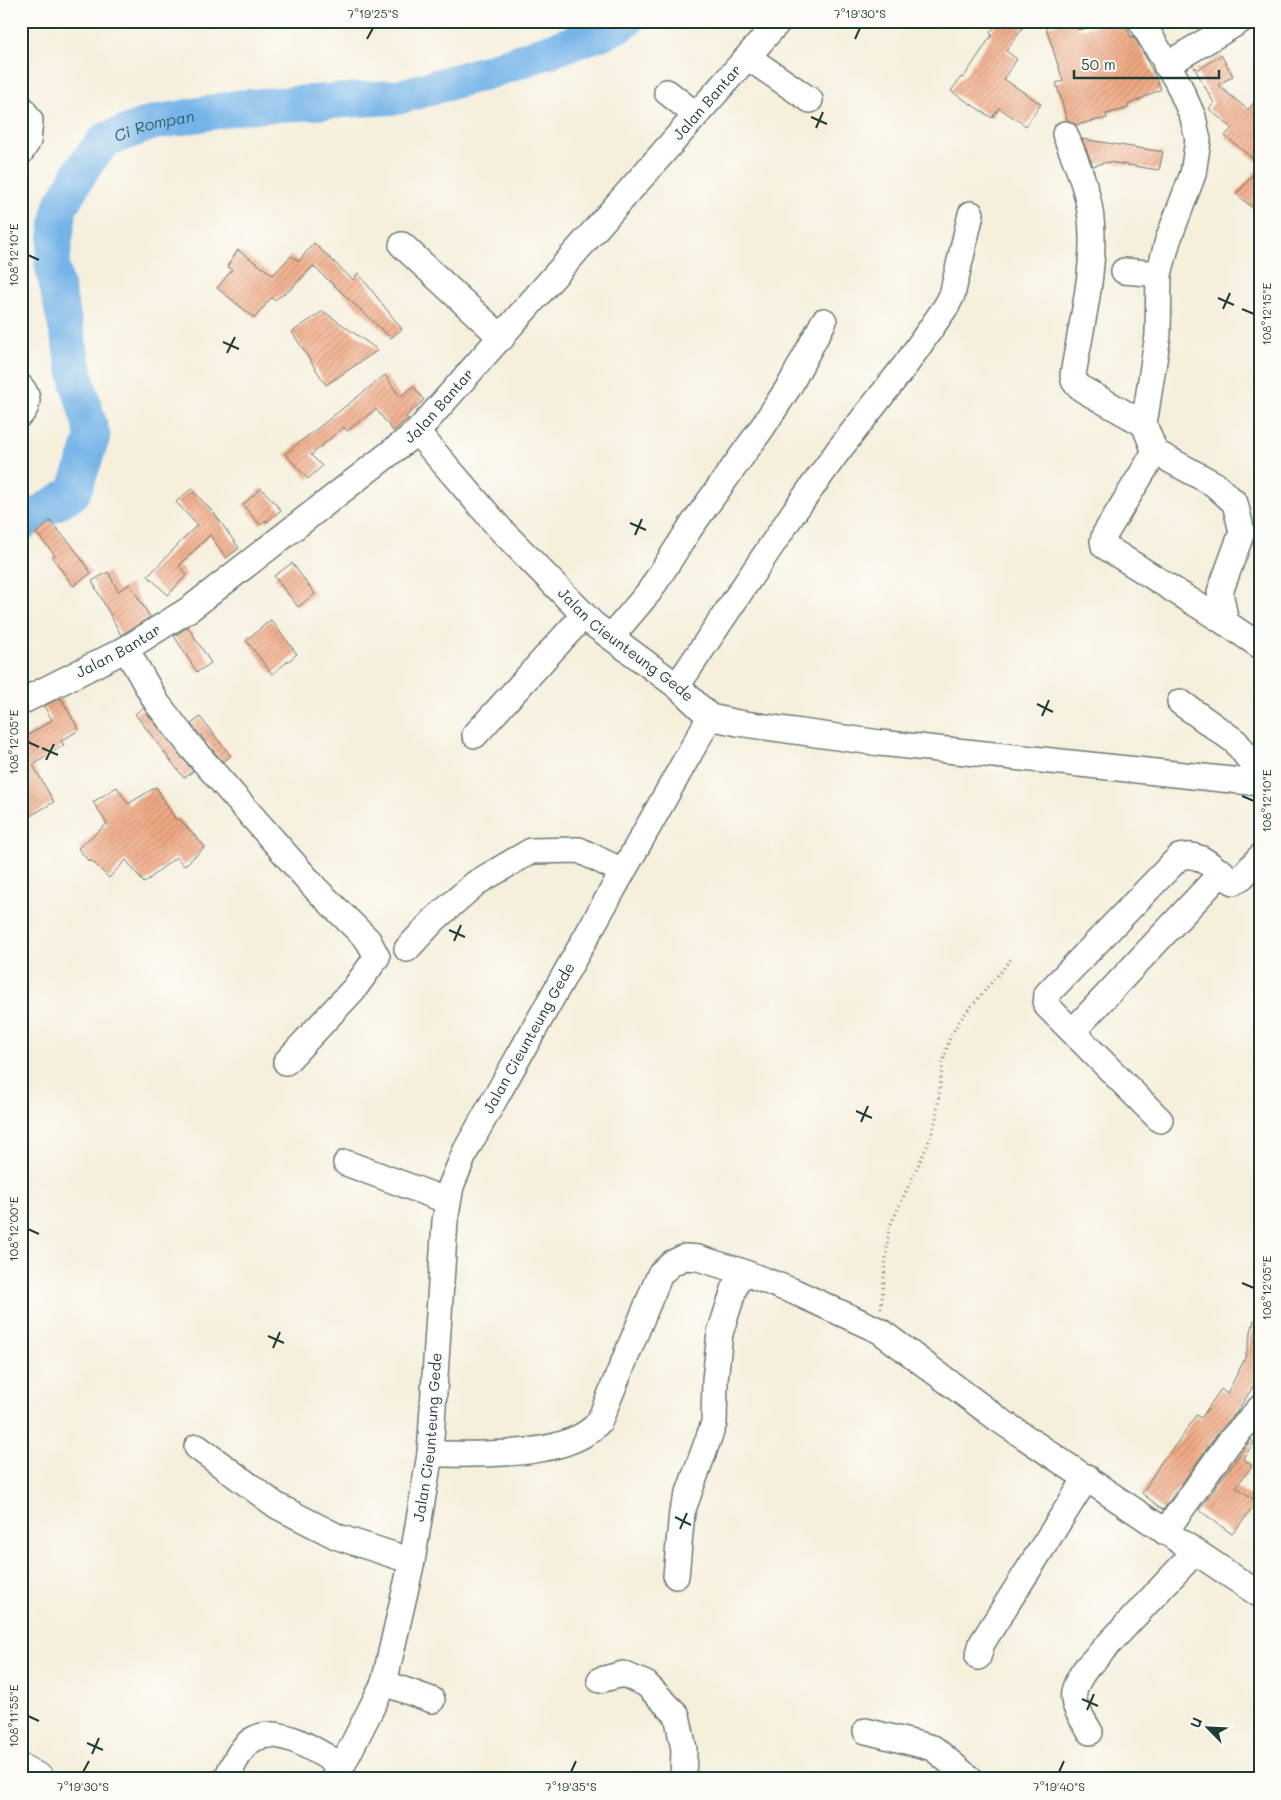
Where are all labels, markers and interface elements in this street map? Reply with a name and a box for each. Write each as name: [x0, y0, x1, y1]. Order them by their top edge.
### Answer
text: 7°19'25"S: [347, 5, 399, 21]
text: 7°19'30"S: [834, 5, 886, 21]
scale bar: [1074, 48, 1218, 80]
text: 50 m: [1081, 54, 1116, 74]
street label: Jalan Bantar: [668, 60, 745, 144]
water label: Ci Rompan: [111, 105, 196, 146]
text: 108°12'10"E: [5, 223, 21, 287]
text: 108°12'15"E: [1258, 282, 1274, 345]
street label: Jalan Bantar: [400, 364, 477, 447]
street label: Jalan Cieunteung Gede: [554, 583, 698, 706]
street label: Jalan Bantar: [72, 619, 164, 682]
text: 108°12'05"E: [5, 709, 21, 774]
text: 108°12'10"E: [1258, 769, 1274, 833]
street label: Jalan Cieunteung Gede: [478, 959, 579, 1117]
text: 108°12'00"E: [5, 1196, 21, 1262]
text: 108°12'05"E: [1258, 1255, 1274, 1320]
street label: Jalan Cieunteung Gede: [408, 1352, 446, 1523]
text: 108°11'55"E: [5, 1684, 21, 1748]
north arrow: [1184, 1702, 1234, 1752]
text: U: [1185, 1714, 1206, 1731]
text: 7°19'30"S: [57, 1778, 109, 1794]
text: 7°19'35"S: [545, 1778, 597, 1794]
text: 7°19'40"S: [1033, 1778, 1085, 1794]

